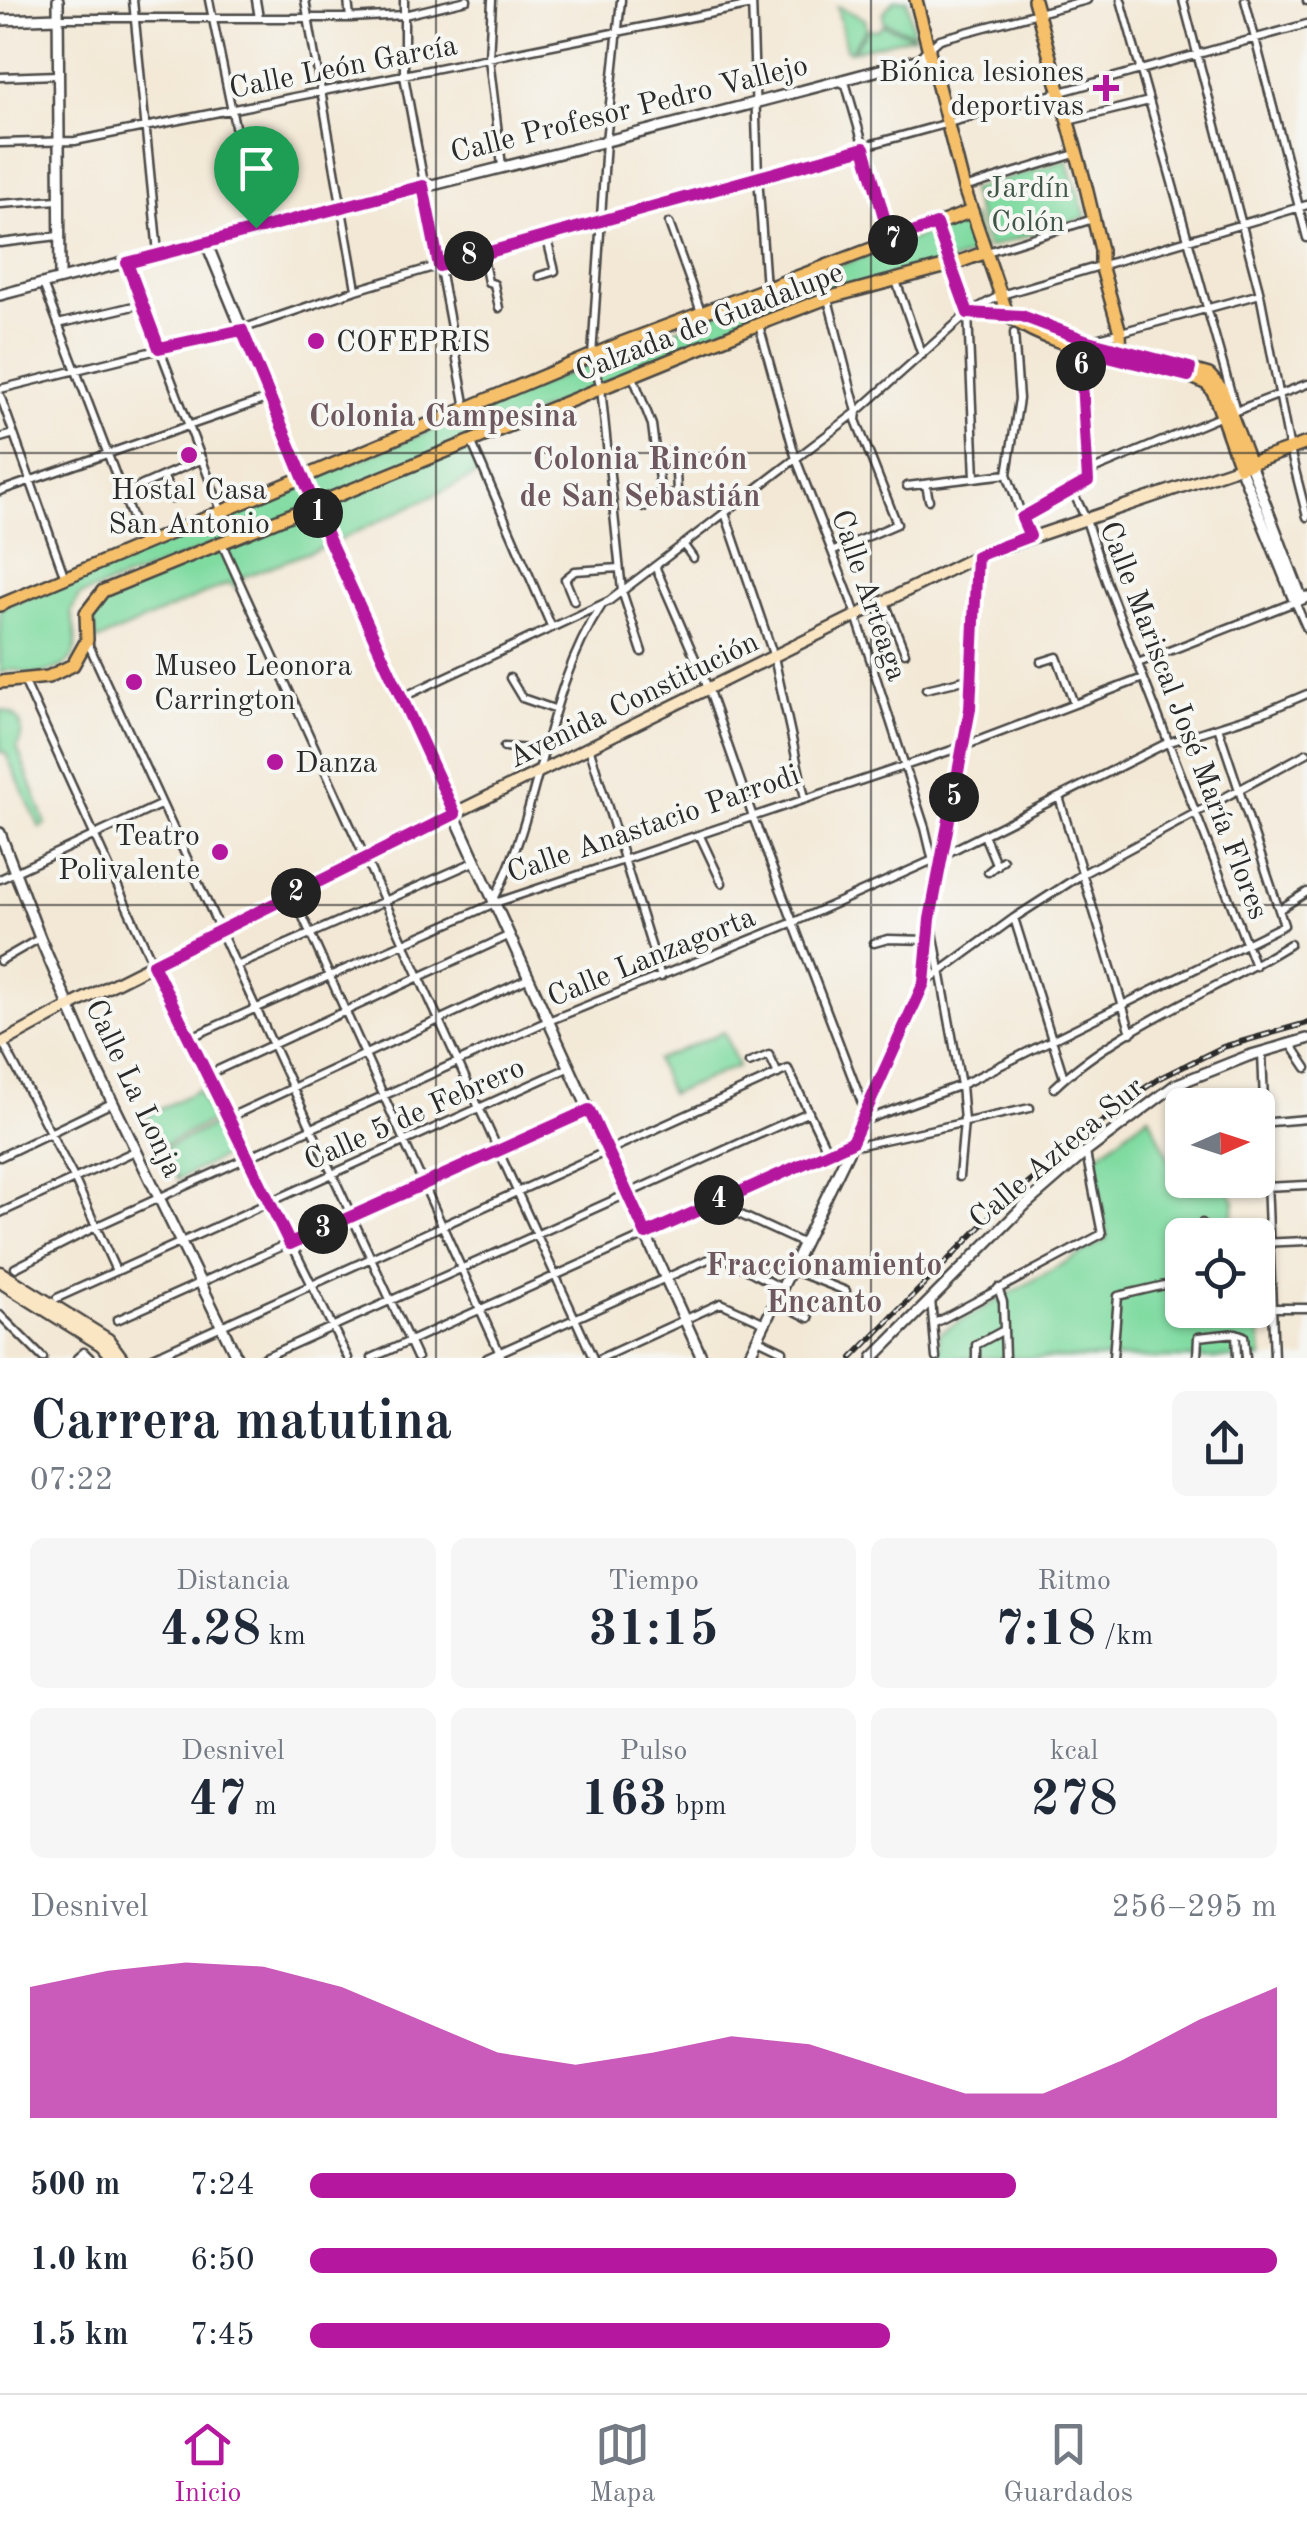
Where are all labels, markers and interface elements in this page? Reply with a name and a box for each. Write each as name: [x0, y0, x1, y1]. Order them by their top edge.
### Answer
street label: Calle León García: [227, 31, 460, 105]
street label: Calle Profesor Pedro Vallejo: [448, 51, 811, 169]
place label: Biónica lesiones deportivas: [879, 58, 1084, 122]
marker: Biónica lesiones deportivas: [1093, 75, 1119, 101]
pin: [214, 126, 299, 229]
icon: arrive: [229, 141, 284, 196]
park label: Jardín Colón: [986, 174, 1070, 238]
pin: 7: [868, 215, 918, 265]
text: 7: [885, 226, 901, 254]
pin: 8: [444, 231, 494, 281]
text: 8: [461, 242, 477, 270]
street label: Calzada de Guadalupe: [572, 258, 848, 388]
place label: COFEPRIS: [336, 328, 490, 358]
marker: COFEPRIS: [305, 330, 327, 352]
pin: 6: [1056, 341, 1106, 391]
text: 6: [1073, 352, 1089, 380]
district label: Colonia Campesina: [309, 402, 577, 434]
marker: Hostal Casa San Antonio: [178, 444, 200, 466]
district label: Colonia Rincón de San Sebastián: [519, 445, 761, 514]
place label: Hostal Casa San Antonio: [108, 476, 270, 540]
pin: 1: [293, 488, 343, 538]
text: 1: [310, 499, 326, 527]
street label: Calle Arteaga: [825, 506, 911, 685]
street label: Calle Mariscal José María Flores: [1093, 518, 1273, 924]
street label: Avenida Constitución: [504, 627, 764, 774]
place label: Museo Leonora Carrington: [154, 652, 352, 716]
marker: Museo Leonora Carrington: [123, 671, 145, 693]
place label: Danza: [295, 749, 378, 779]
marker: Danza: [264, 751, 286, 773]
street label: Calle Anastacio Parrodi: [504, 761, 804, 889]
pin: 5: [929, 772, 979, 822]
text: 5: [946, 783, 962, 811]
place label: Teatro Polivalente: [58, 822, 200, 886]
marker: Teatro Polivalente: [209, 841, 231, 863]
pin: 2: [271, 868, 321, 918]
text: 2: [288, 879, 304, 907]
street label: Calle Lanzagorta: [544, 902, 760, 1013]
street label: Calle La Lonja: [79, 995, 187, 1182]
street label: Calle 5 de Febrero: [300, 1053, 529, 1177]
street label: Calle Azteca Sur: [965, 1072, 1150, 1235]
north arrow: [1165, 1088, 1275, 1198]
map controls: [1165, 1088, 1275, 1328]
pin: 4: [694, 1175, 744, 1225]
text: 4: [711, 1186, 727, 1214]
pin: 3: [298, 1204, 348, 1254]
text: 3: [315, 1215, 331, 1243]
button: locate: [1165, 1218, 1275, 1328]
district label: Fraccionamiento Encanto: [706, 1251, 942, 1320]
button: share: [1172, 1391, 1277, 1496]
text: Carrera matutina: [30, 1396, 452, 1451]
text: 07:22: [30, 1465, 113, 1497]
text: Distancia: [176, 1568, 290, 1596]
text: Tiempo: [608, 1568, 699, 1596]
text: Ritmo: [1037, 1568, 1111, 1596]
text: 4.28: [160, 1606, 261, 1656]
text: 31:15: [588, 1606, 718, 1656]
text: 7:18: [995, 1606, 1096, 1656]
text: km: [261, 1623, 306, 1651]
text: /km: [1096, 1623, 1153, 1651]
text: Desnivel: [181, 1738, 285, 1766]
text: Pulso: [620, 1738, 687, 1766]
text: kcal: [1050, 1738, 1098, 1766]
text: 47: [189, 1776, 247, 1826]
text: 163: [581, 1776, 668, 1826]
text: 278: [1031, 1776, 1118, 1826]
text: m: [247, 1793, 277, 1821]
text: bpm: [668, 1793, 726, 1821]
text: Desnivel: [30, 1892, 148, 1924]
text: 256–295 m: [1111, 1892, 1277, 1924]
text: 500 m: [30, 2170, 120, 2202]
text: 7:24: [190, 2170, 255, 2202]
text: 1.0 km: [30, 2245, 129, 2277]
text: 6:50: [190, 2245, 255, 2277]
text: 1.5 km: [30, 2320, 129, 2352]
text: 7:45: [190, 2320, 255, 2352]
tab: Inicio: [174, 2417, 241, 2512]
tab: Mapa: [590, 2417, 655, 2512]
tab: Guardados: [1003, 2417, 1133, 2512]

